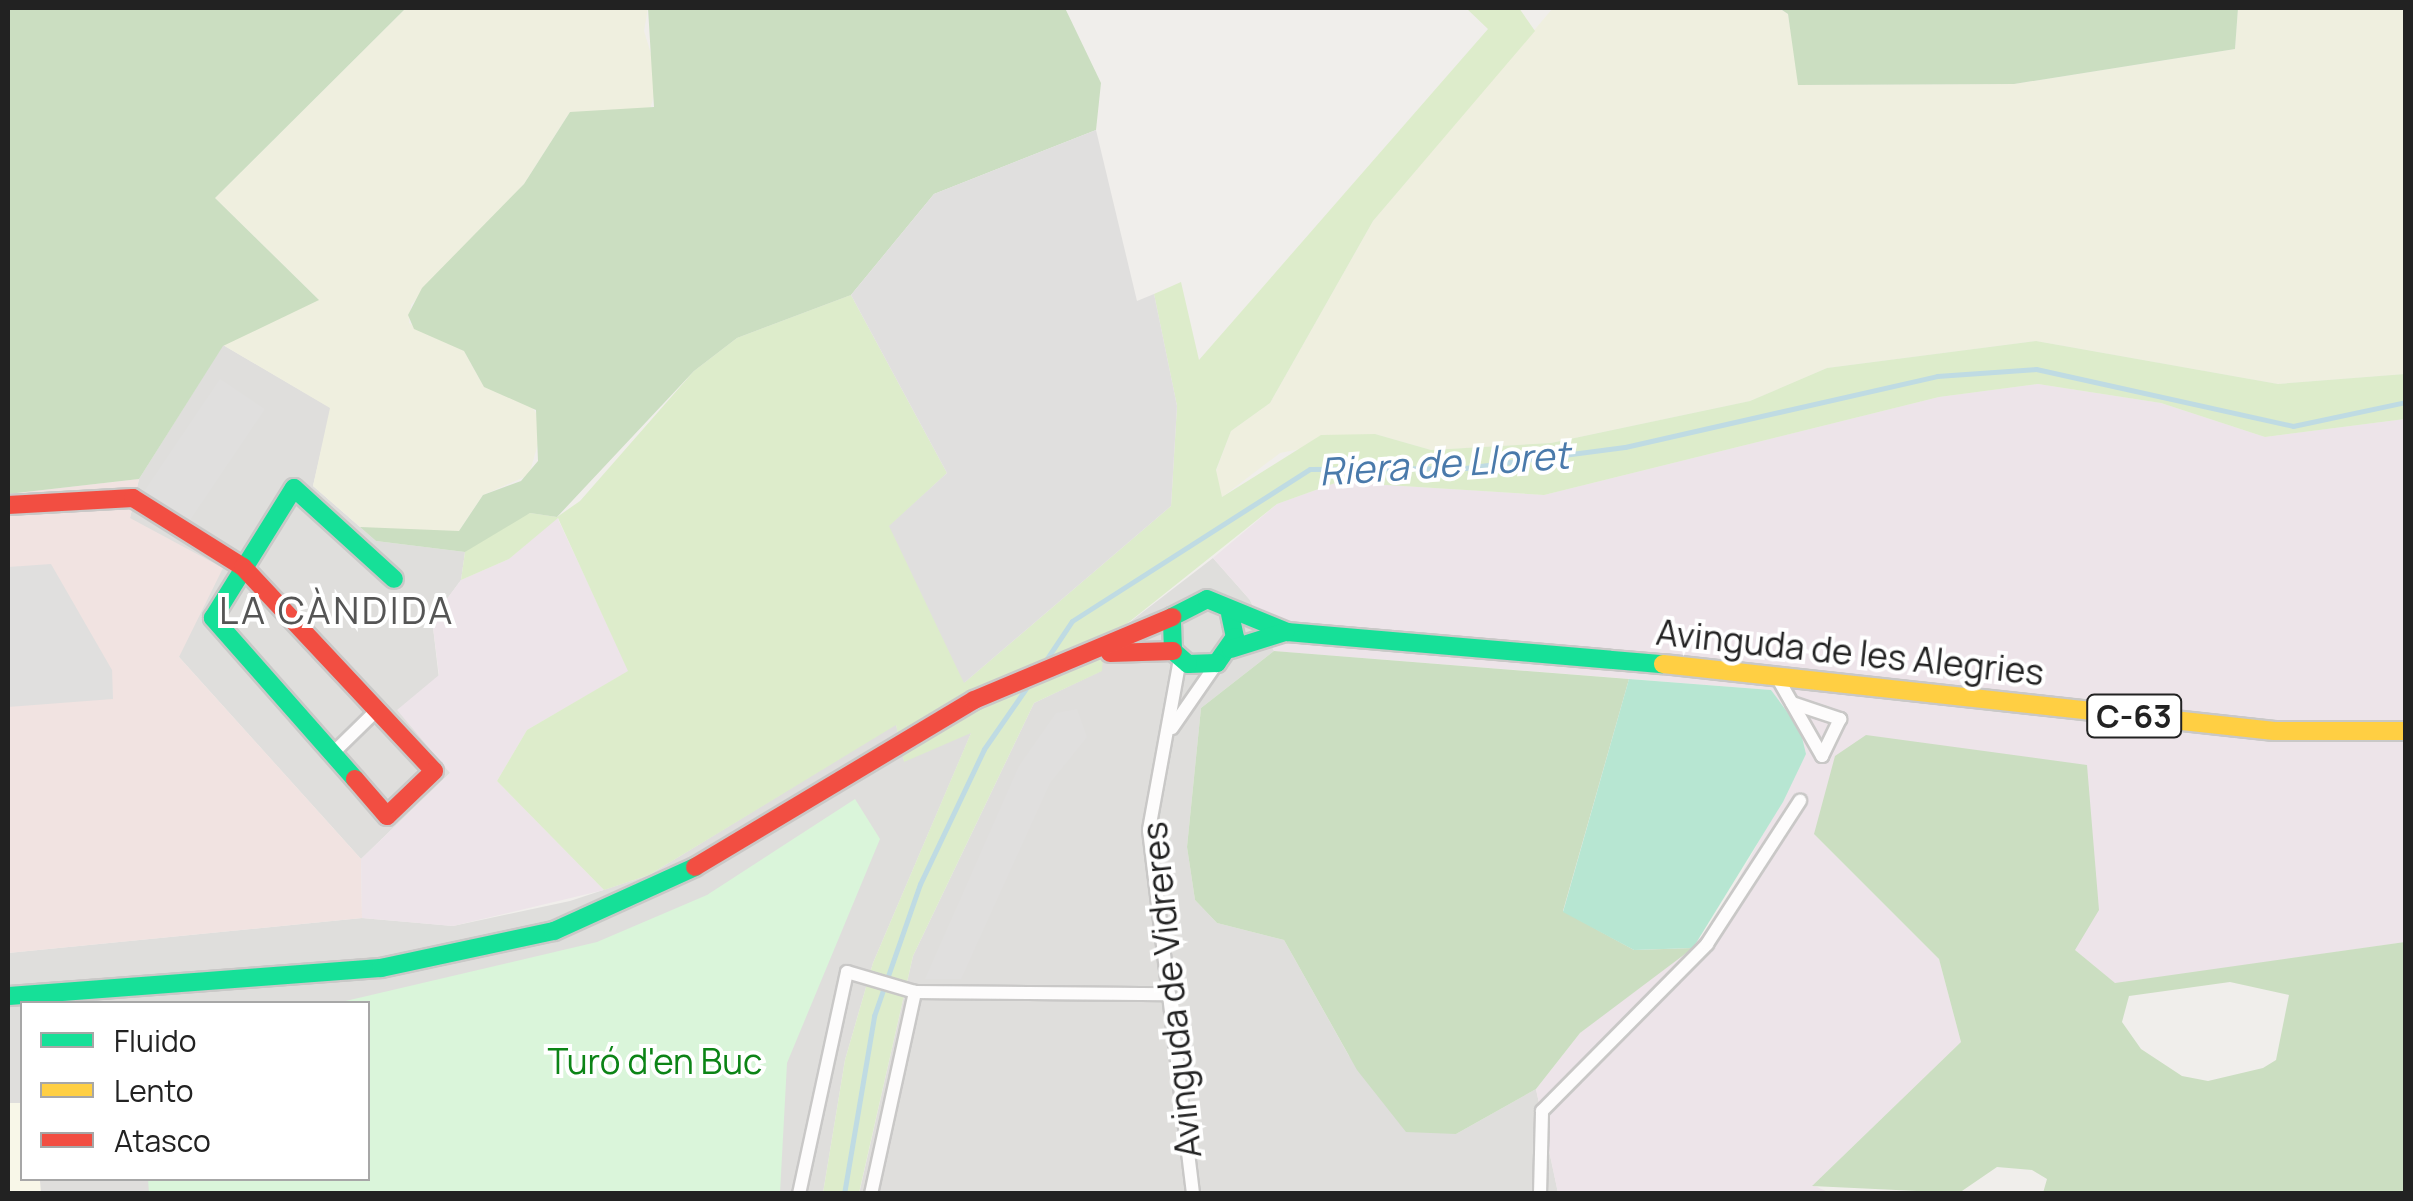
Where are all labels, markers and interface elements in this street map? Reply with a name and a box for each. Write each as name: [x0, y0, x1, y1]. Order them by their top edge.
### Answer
water label: Riera de Lloret: [1317, 432, 1571, 494]
district label: LA CÀNDIDA: [219, 587, 455, 633]
street label: Avinguda de les Alegries: [1654, 611, 2046, 693]
road number: C-63: [2084, 689, 2184, 743]
street label: Avinguda de Vidreres: [1132, 820, 1210, 1160]
legend: [20, 1001, 370, 1181]
text: Fluido: [114, 1020, 196, 1061]
park label: Turó d'en Buc: [548, 1040, 762, 1082]
text: Lento: [114, 1070, 193, 1111]
text: Atasco: [114, 1120, 211, 1161]

